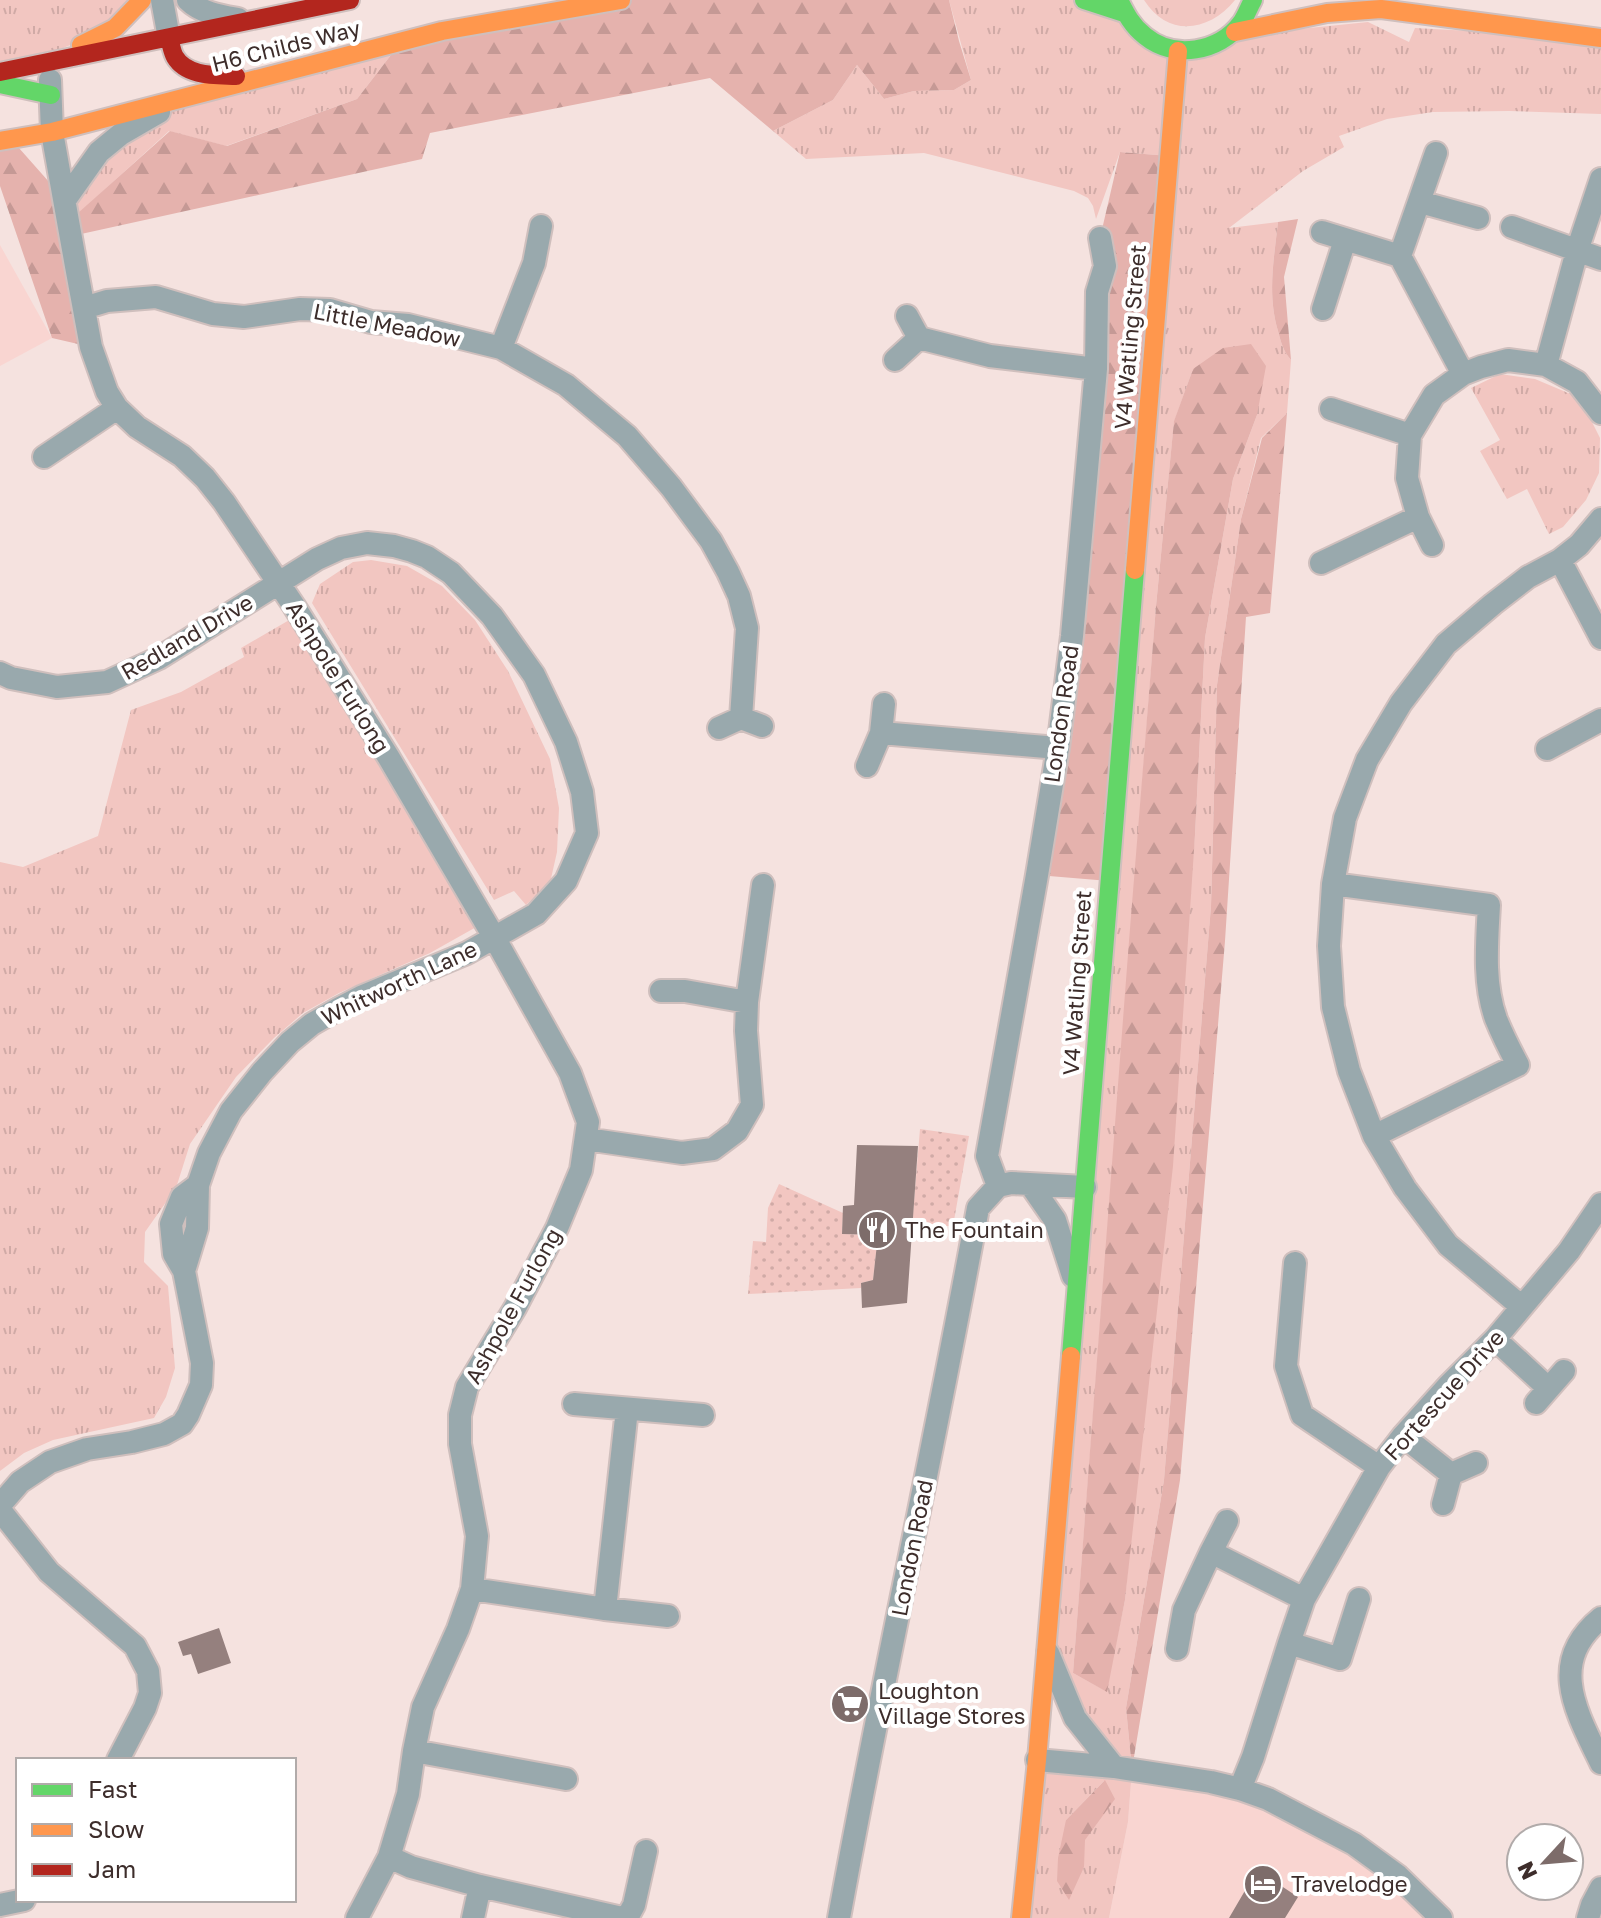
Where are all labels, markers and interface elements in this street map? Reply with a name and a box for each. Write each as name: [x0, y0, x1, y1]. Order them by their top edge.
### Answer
street label: H6 Childs Way: [209, 14, 363, 77]
street label: V4 Watling Street: [1108, 243, 1151, 431]
street label: Little Meadow: [311, 297, 463, 352]
street label: Redland Drive: [116, 588, 257, 685]
street label: Ashpole Furlong: [281, 596, 396, 758]
street label: London Road: [1037, 643, 1084, 784]
street label: V4 Watling Street: [1057, 889, 1096, 1076]
street label: Whitworth Lane: [317, 935, 481, 1030]
restaurant icon: The Fountain: [856, 1209, 898, 1251]
place label: The Fountain: [905, 1216, 1044, 1243]
street label: Ashpole Furlong: [459, 1223, 566, 1388]
street label: Fortescue Drive: [1378, 1324, 1509, 1466]
street label: London Road: [885, 1477, 938, 1619]
place label: Loughton Village Stores: [878, 1677, 1025, 1729]
supermarket icon: Loughton Village Stores: [829, 1683, 871, 1725]
legend: [16, 1758, 296, 1902]
text: Fast: [88, 1774, 138, 1803]
text: Slow: [88, 1814, 144, 1843]
north arrow: [1505, 1822, 1585, 1902]
text: Jam: [88, 1854, 136, 1883]
text: N: [1511, 1858, 1542, 1884]
hotel icon: Travelodge: [1242, 1863, 1284, 1905]
place label: Travelodge: [1291, 1870, 1408, 1897]

